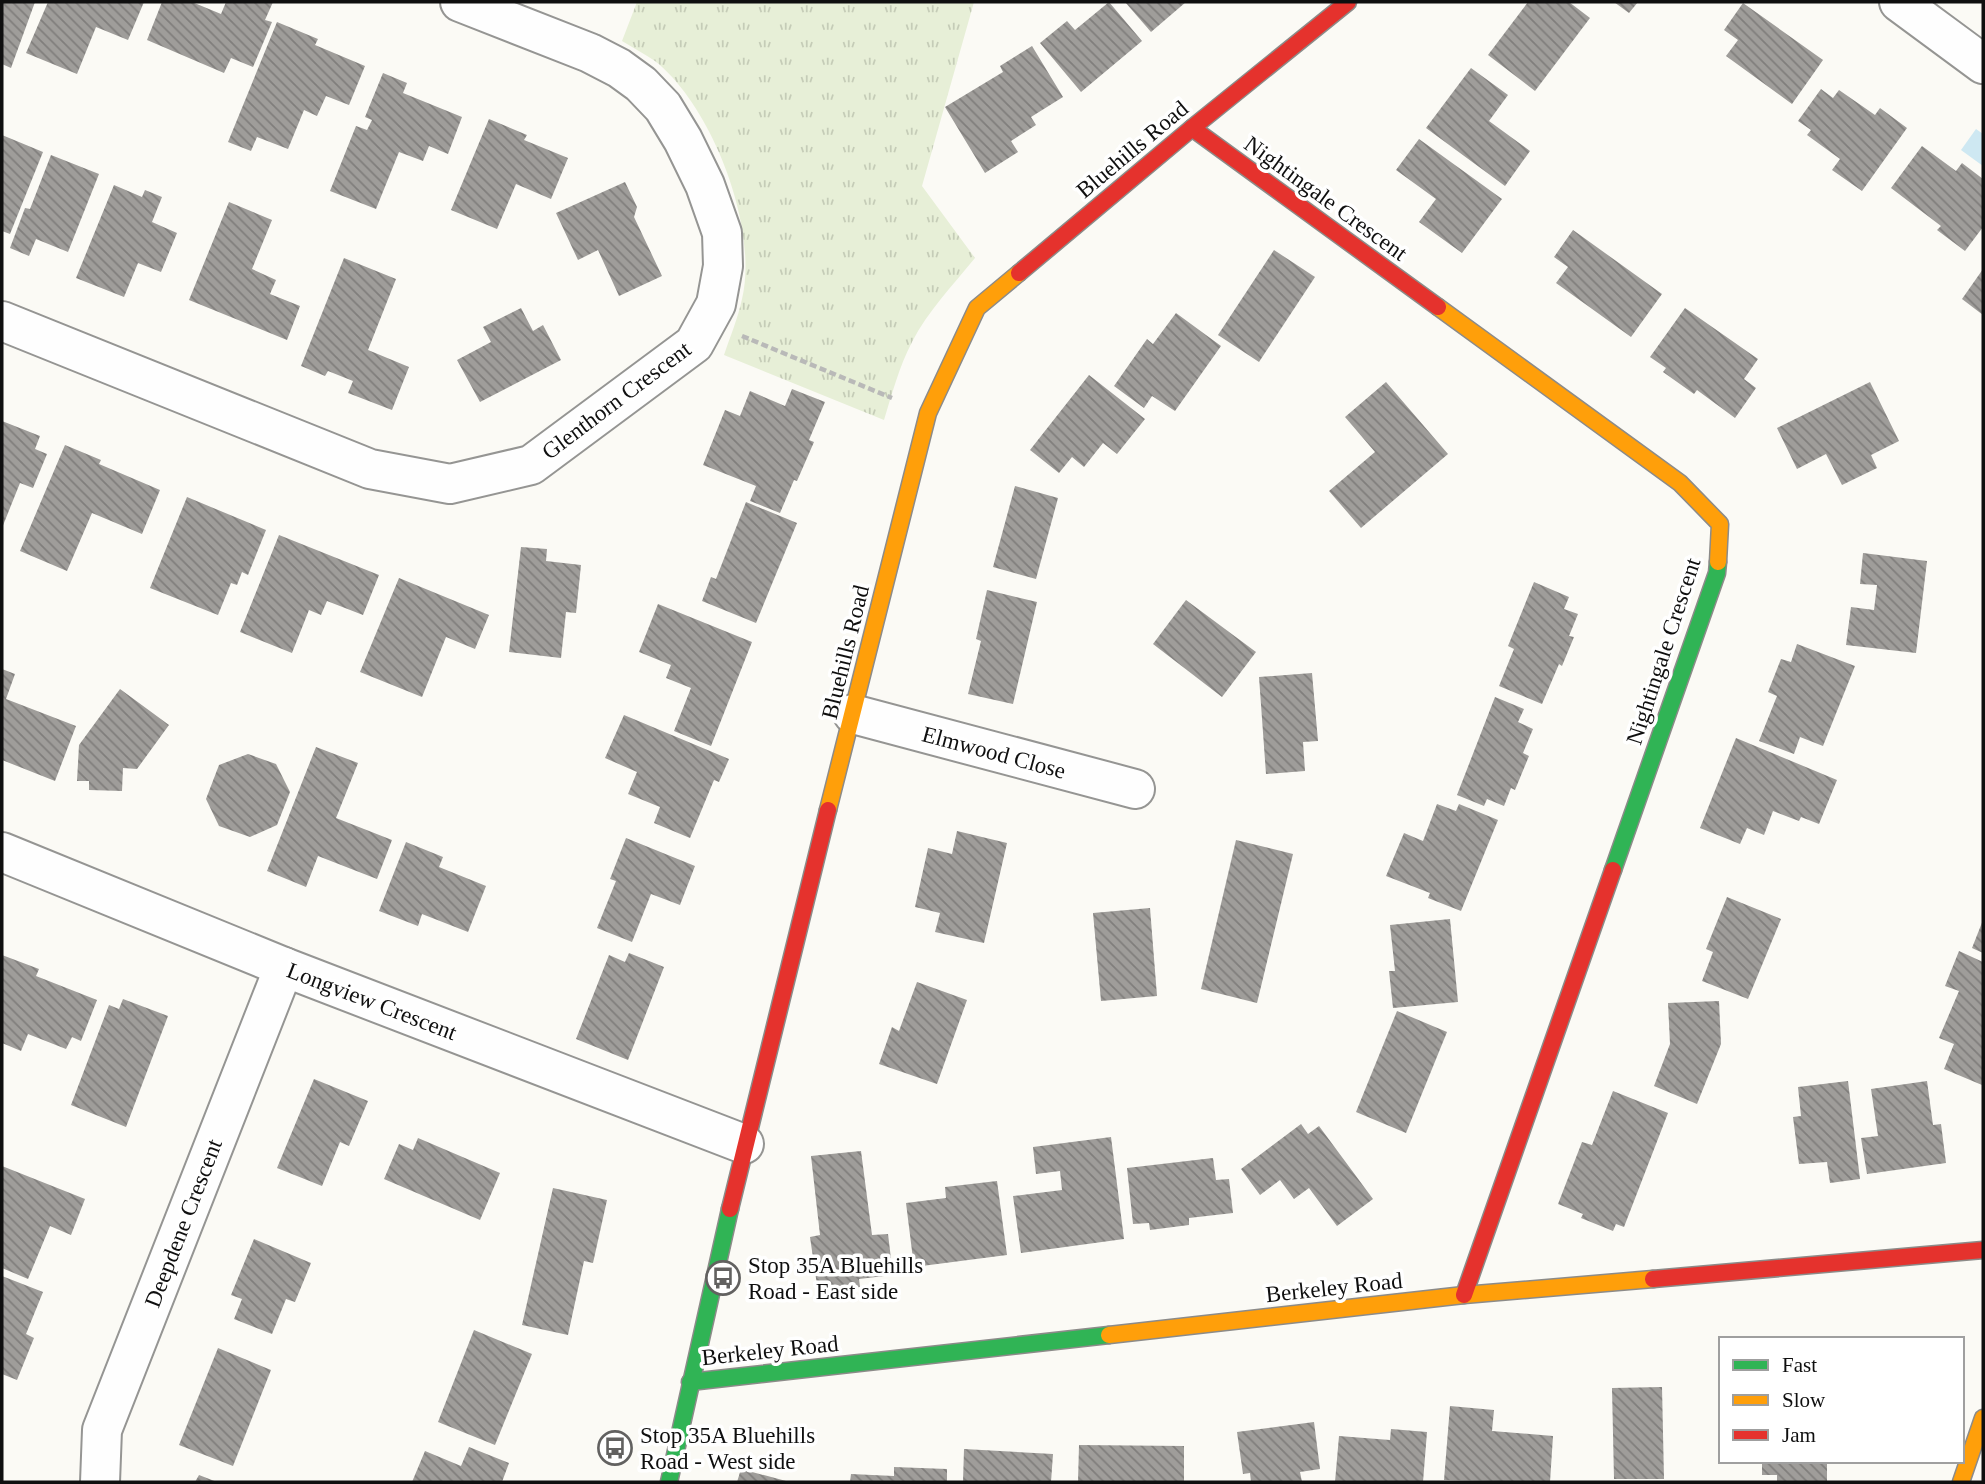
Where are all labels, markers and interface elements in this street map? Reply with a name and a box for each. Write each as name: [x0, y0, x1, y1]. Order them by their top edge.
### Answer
street label: Bluehills Road: [1072, 95, 1193, 203]
street label: Nightingale Crescent: [1240, 131, 1412, 266]
street label: Glenthorn Crescent: [537, 336, 696, 464]
street label: Nightingale Crescent: [1621, 554, 1706, 748]
street label: Bluehills Road: [817, 582, 874, 722]
street label: Elmwood Close: [919, 721, 1068, 784]
street label: Longview Crescent: [284, 958, 461, 1046]
street label: Deepdene Crescent: [140, 1135, 227, 1311]
place label: Stop 35A Bluehills Road - East side: [748, 1253, 923, 1304]
bus stop icon: Stop 35A Bluehills Road - East side: [704, 1259, 742, 1297]
street label: Berkeley Road: [1264, 1268, 1404, 1307]
street label: Berkeley Road: [700, 1331, 840, 1370]
legend: [1719, 1337, 1964, 1463]
text: Fast: [1782, 1353, 1817, 1377]
text: Slow: [1782, 1388, 1826, 1412]
place label: Stop 35A Bluehills Road - West side: [640, 1423, 815, 1474]
text: Jam: [1782, 1423, 1816, 1447]
bus stop icon: Stop 35A Bluehills Road - West side: [596, 1429, 634, 1467]

